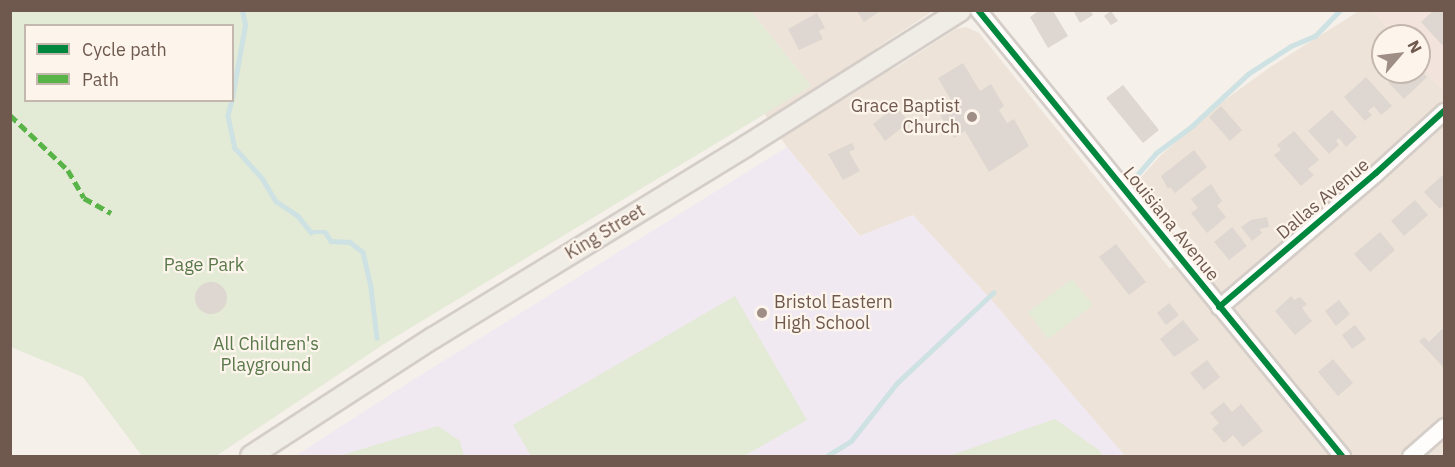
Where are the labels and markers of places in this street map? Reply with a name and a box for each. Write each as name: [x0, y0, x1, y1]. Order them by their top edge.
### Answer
place label: Grace Baptist Church: [851, 96, 960, 138]
marker: Grace Baptist Church: [965, 110, 979, 124]
place label: Bristol Eastern High School: [774, 292, 893, 334]
marker: Bristol Eastern High School: [755, 306, 769, 320]

